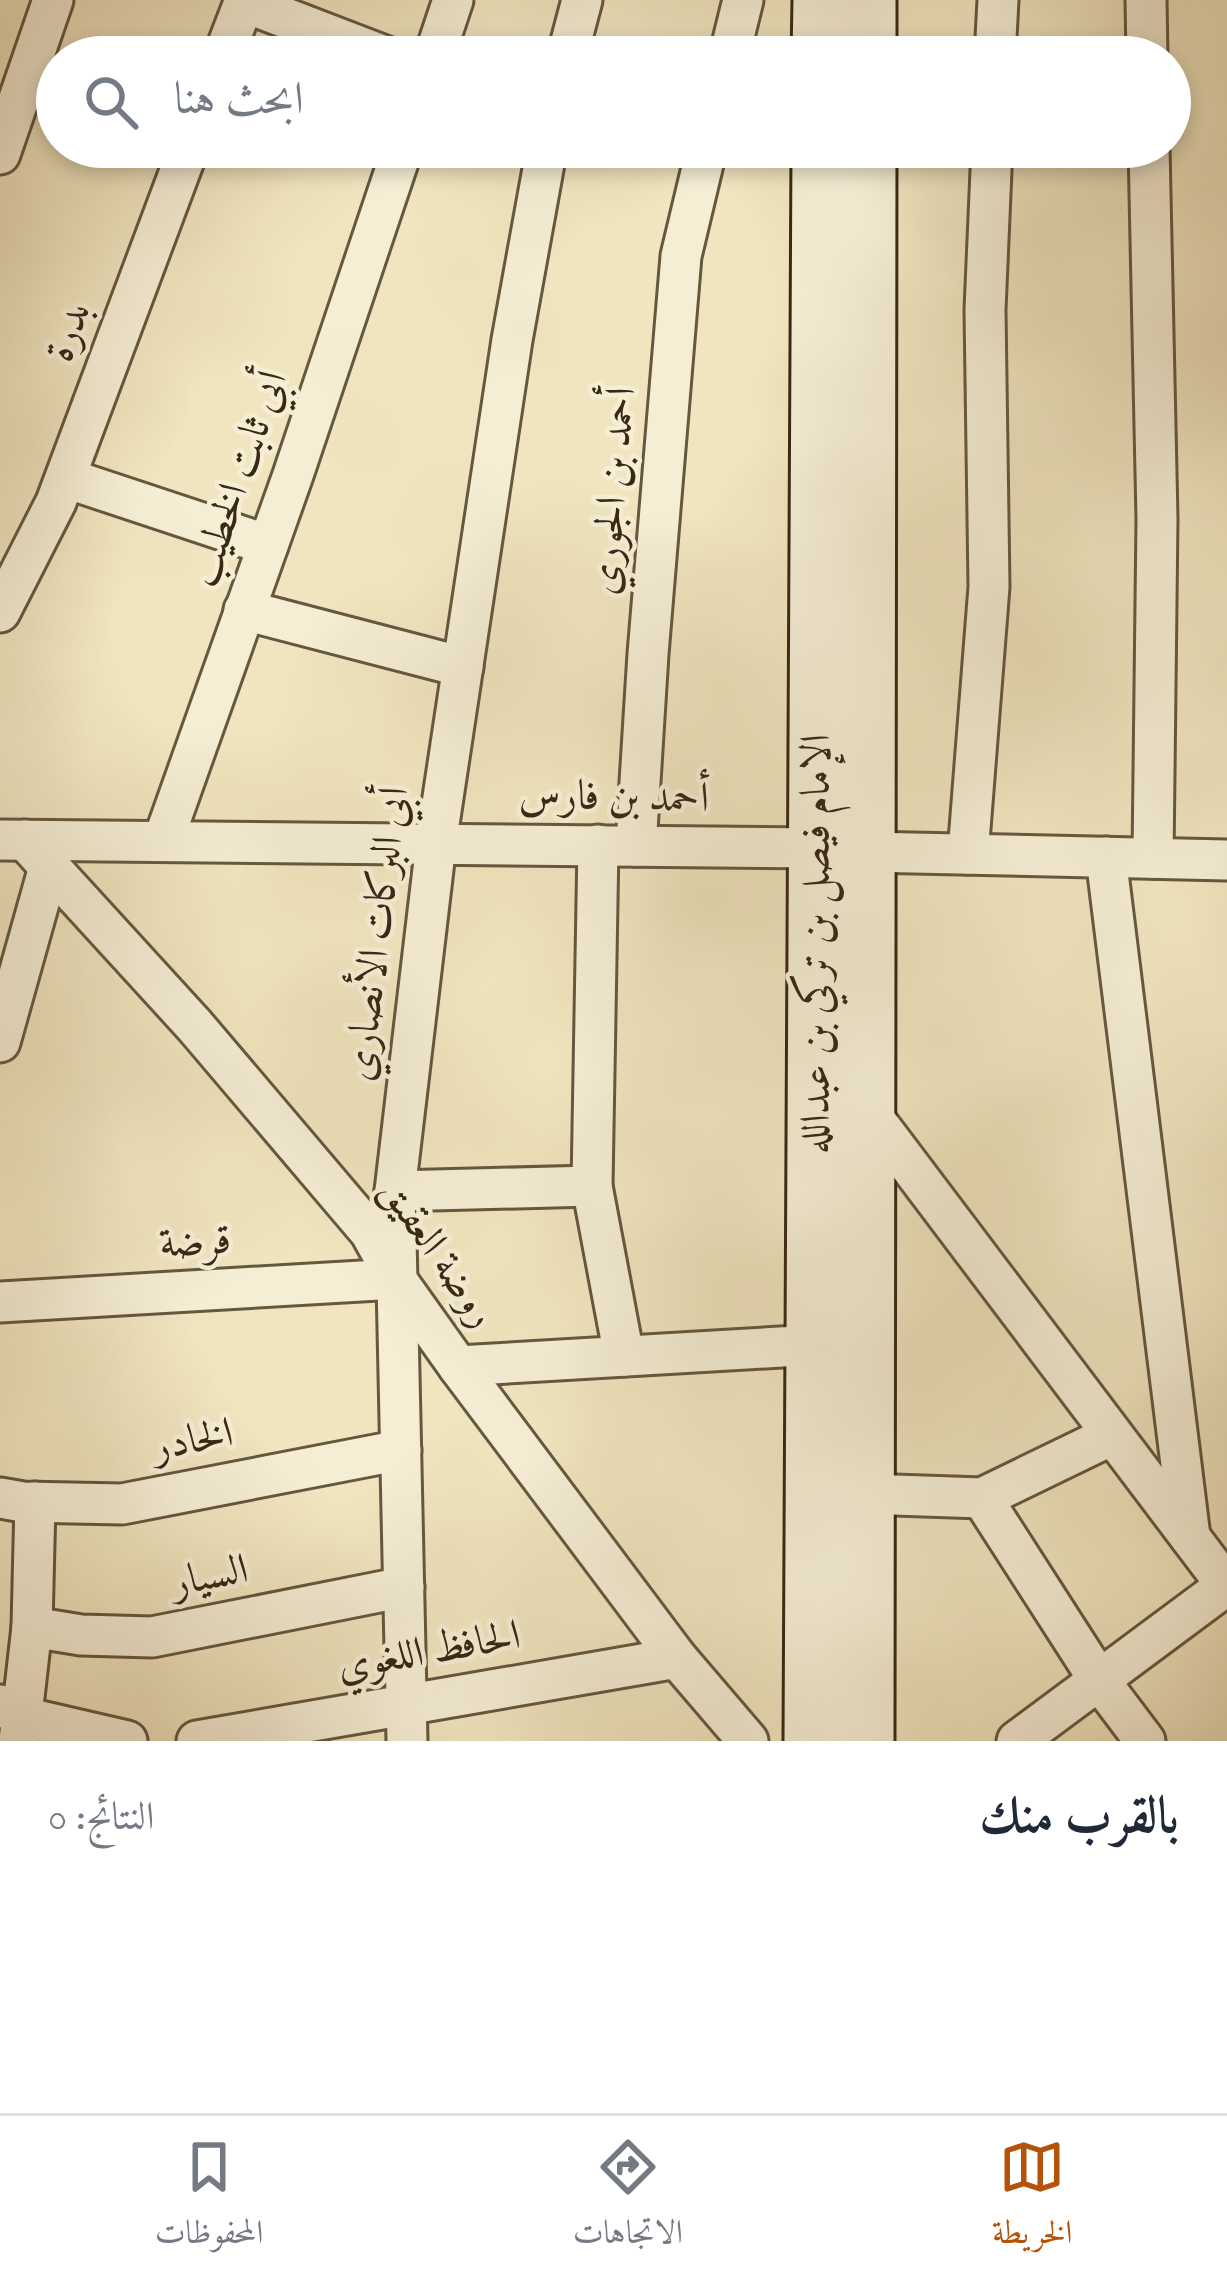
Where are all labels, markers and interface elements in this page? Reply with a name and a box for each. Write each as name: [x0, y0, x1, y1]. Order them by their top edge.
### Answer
search box: [36, 36, 1191, 168]
icon: search: [78, 69, 144, 135]
text: ابحث هنا: [174, 72, 304, 129]
street label: بدرة: [34, 295, 104, 369]
street label: أبي ثابت الخطيب: [173, 362, 305, 596]
street label: أحمد بن الجوري: [574, 384, 653, 598]
street label: الإمام فيصل بن تركي بن عبدالله: [789, 734, 851, 1154]
street label: أحمد بن فارس: [518, 765, 710, 826]
street label: أبي البركات الأنصاري: [329, 783, 426, 1085]
street label: روضة العقيق: [366, 1168, 508, 1338]
street label: قرضة: [158, 1215, 232, 1271]
street label: الخادر: [144, 1407, 238, 1475]
street label: السيار: [163, 1544, 253, 1611]
street label: الحافظ اللغوي: [333, 1610, 525, 1697]
text: بالقرب منك: [979, 1786, 1179, 1851]
text: النتائج: 0: [48, 1794, 154, 1843]
tab: المحفوظات: [155, 2134, 263, 2264]
tab: الاتجاهات: [573, 2134, 683, 2264]
tab: الخريطة: [992, 2134, 1072, 2264]

